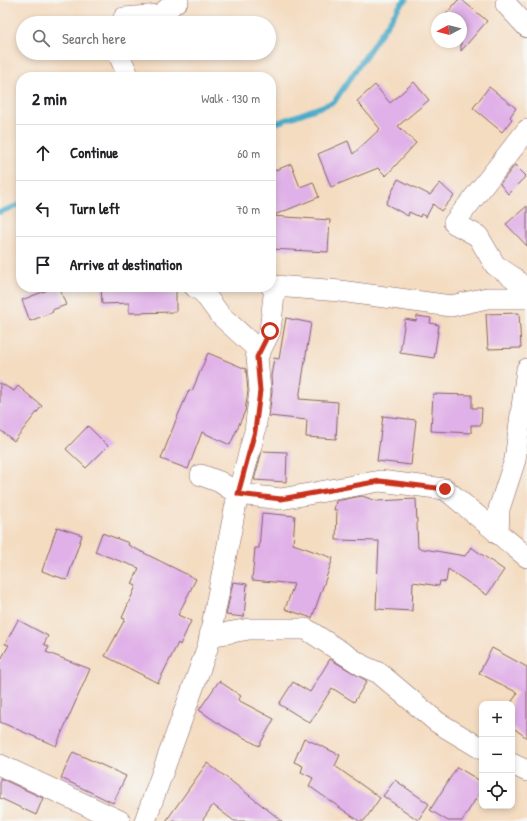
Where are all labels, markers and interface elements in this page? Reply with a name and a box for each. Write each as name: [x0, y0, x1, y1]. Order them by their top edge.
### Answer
north arrow: [431, 12, 467, 48]
search box: [16, 16, 276, 60]
icon: search: [30, 27, 52, 49]
text: Search here: [62, 28, 126, 49]
text: 2 min: [32, 87, 67, 110]
text: Walk · 130 m: [201, 89, 260, 107]
icon: ahead: [32, 142, 54, 164]
text: Continue: [70, 142, 118, 163]
text: 60 m: [237, 144, 260, 162]
icon: left: [32, 198, 54, 220]
text: Turn left: [70, 198, 120, 219]
text: 70 m: [236, 200, 260, 218]
icon: arrive: [32, 254, 54, 276]
text: Arrive at destination: [70, 254, 182, 275]
route start: [261, 322, 279, 340]
route end: [436, 480, 454, 498]
map controls: [479, 701, 515, 809]
button: +: [479, 701, 515, 737]
button: −: [479, 737, 515, 773]
button: locate: [479, 773, 515, 809]

